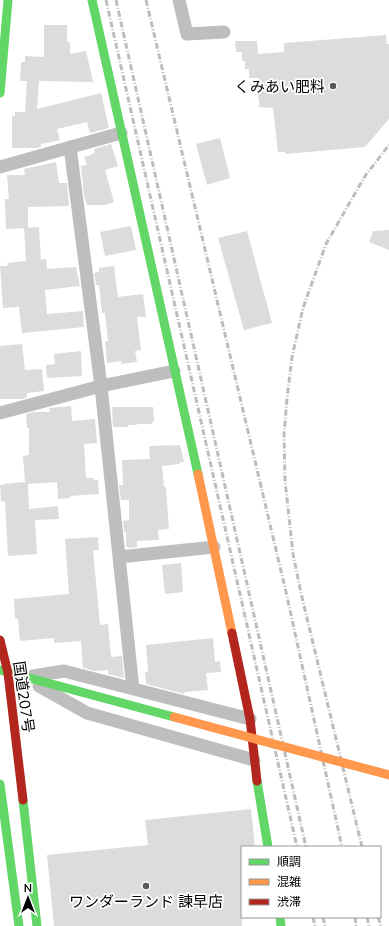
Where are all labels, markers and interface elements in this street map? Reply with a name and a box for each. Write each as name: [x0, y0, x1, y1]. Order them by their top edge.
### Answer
place label: くみあい肥料: [234, 77, 325, 96]
marker: くみあい肥料: [328, 81, 338, 91]
street label: 国道207号: [10, 660, 38, 734]
legend: [241, 846, 381, 918]
text: 順調: [277, 854, 301, 869]
text: 混雑: [277, 874, 301, 889]
north arrow: [8, 878, 48, 918]
text: N: [24, 881, 32, 895]
marker: ワンダーランド 諫早店: [141, 881, 151, 891]
place label: ワンダーランド 諫早店: [69, 892, 223, 911]
text: 渋滞: [277, 894, 301, 909]

